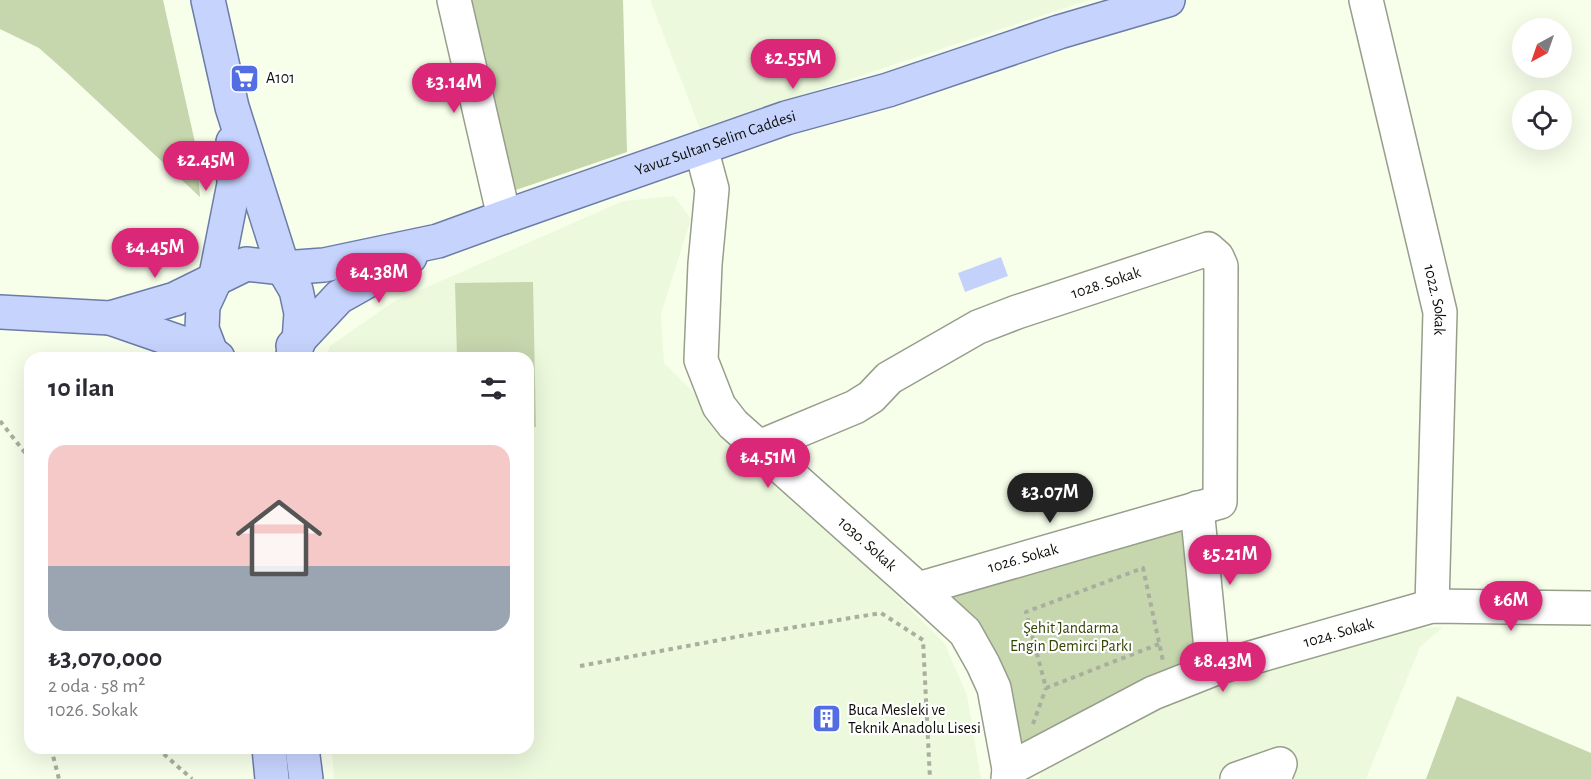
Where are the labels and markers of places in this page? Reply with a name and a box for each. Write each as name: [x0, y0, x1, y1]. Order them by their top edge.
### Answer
pin: ₺2.55M: [744, 39, 842, 90]
supermarket icon: A101: [229, 62, 261, 94]
pin: ₺3.14M: [405, 63, 503, 114]
place label: A101: [266, 70, 295, 86]
pin: ₺2.45M: [157, 141, 255, 192]
pin: ₺4.45M: [106, 228, 204, 279]
pin: ₺4.38M: [330, 253, 428, 304]
pin: ₺4.51M: [719, 438, 817, 489]
pin: ₺3.07M: [1001, 473, 1099, 524]
pin: ₺5.21M: [1181, 535, 1279, 586]
pin: ₺6M: [1482, 581, 1540, 632]
pin: ₺8.43M: [1174, 642, 1272, 693]
place label: Buca Mesleki ve Teknik Anadolu Lisesi: [848, 702, 981, 736]
building icon: Buca Mesleki ve Teknik Anadolu Lisesi: [811, 703, 843, 735]

